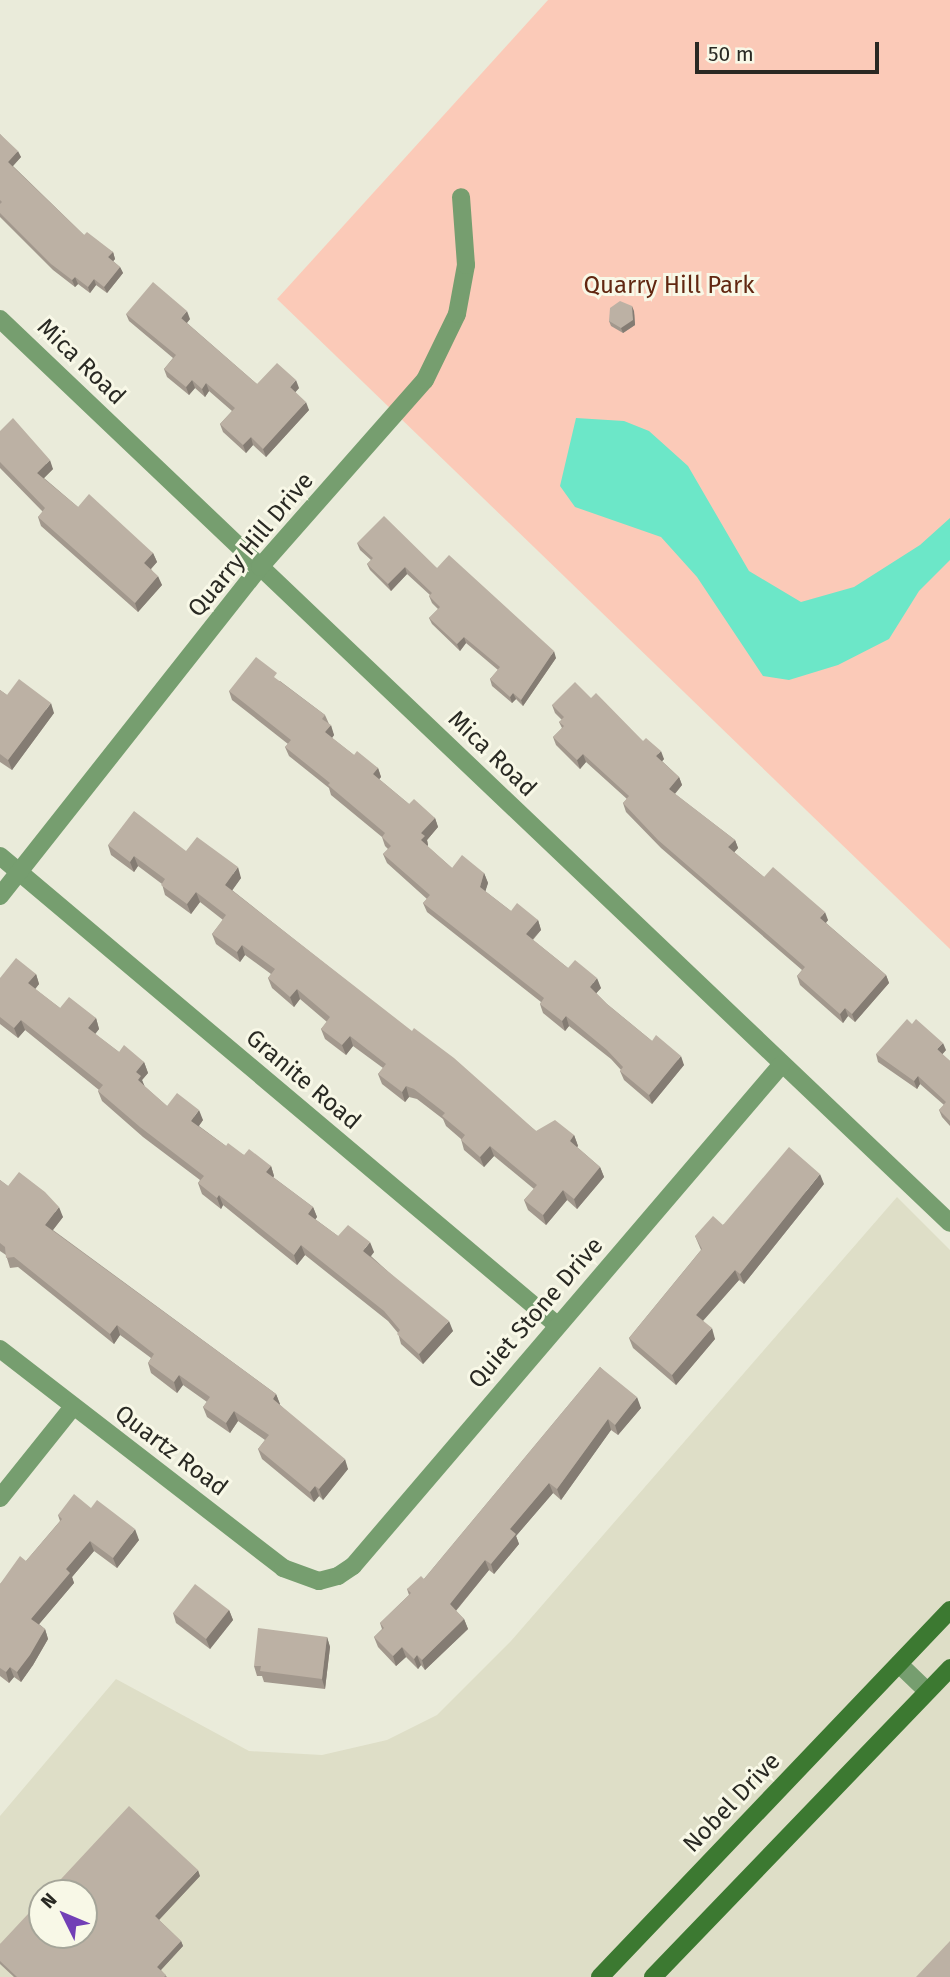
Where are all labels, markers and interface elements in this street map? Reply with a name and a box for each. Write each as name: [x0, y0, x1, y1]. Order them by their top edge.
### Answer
scale bar: [698, 28, 882, 72]
text: 50 m: [708, 41, 754, 67]
park label: Quarry Hill Park: [583, 272, 755, 300]
street label: Mica Road: [31, 313, 131, 411]
street label: Quarry Hill Drive: [182, 467, 320, 623]
street label: Mica Road: [442, 705, 542, 803]
street label: Granite Road: [240, 1024, 366, 1136]
street label: Quiet Stone Drive: [463, 1232, 609, 1394]
street label: Quartz Road: [109, 1399, 233, 1503]
street label: Nobel Drive: [677, 1747, 787, 1859]
north arrow: [28, 1879, 98, 1949]
text: N: [36, 1888, 61, 1913]

